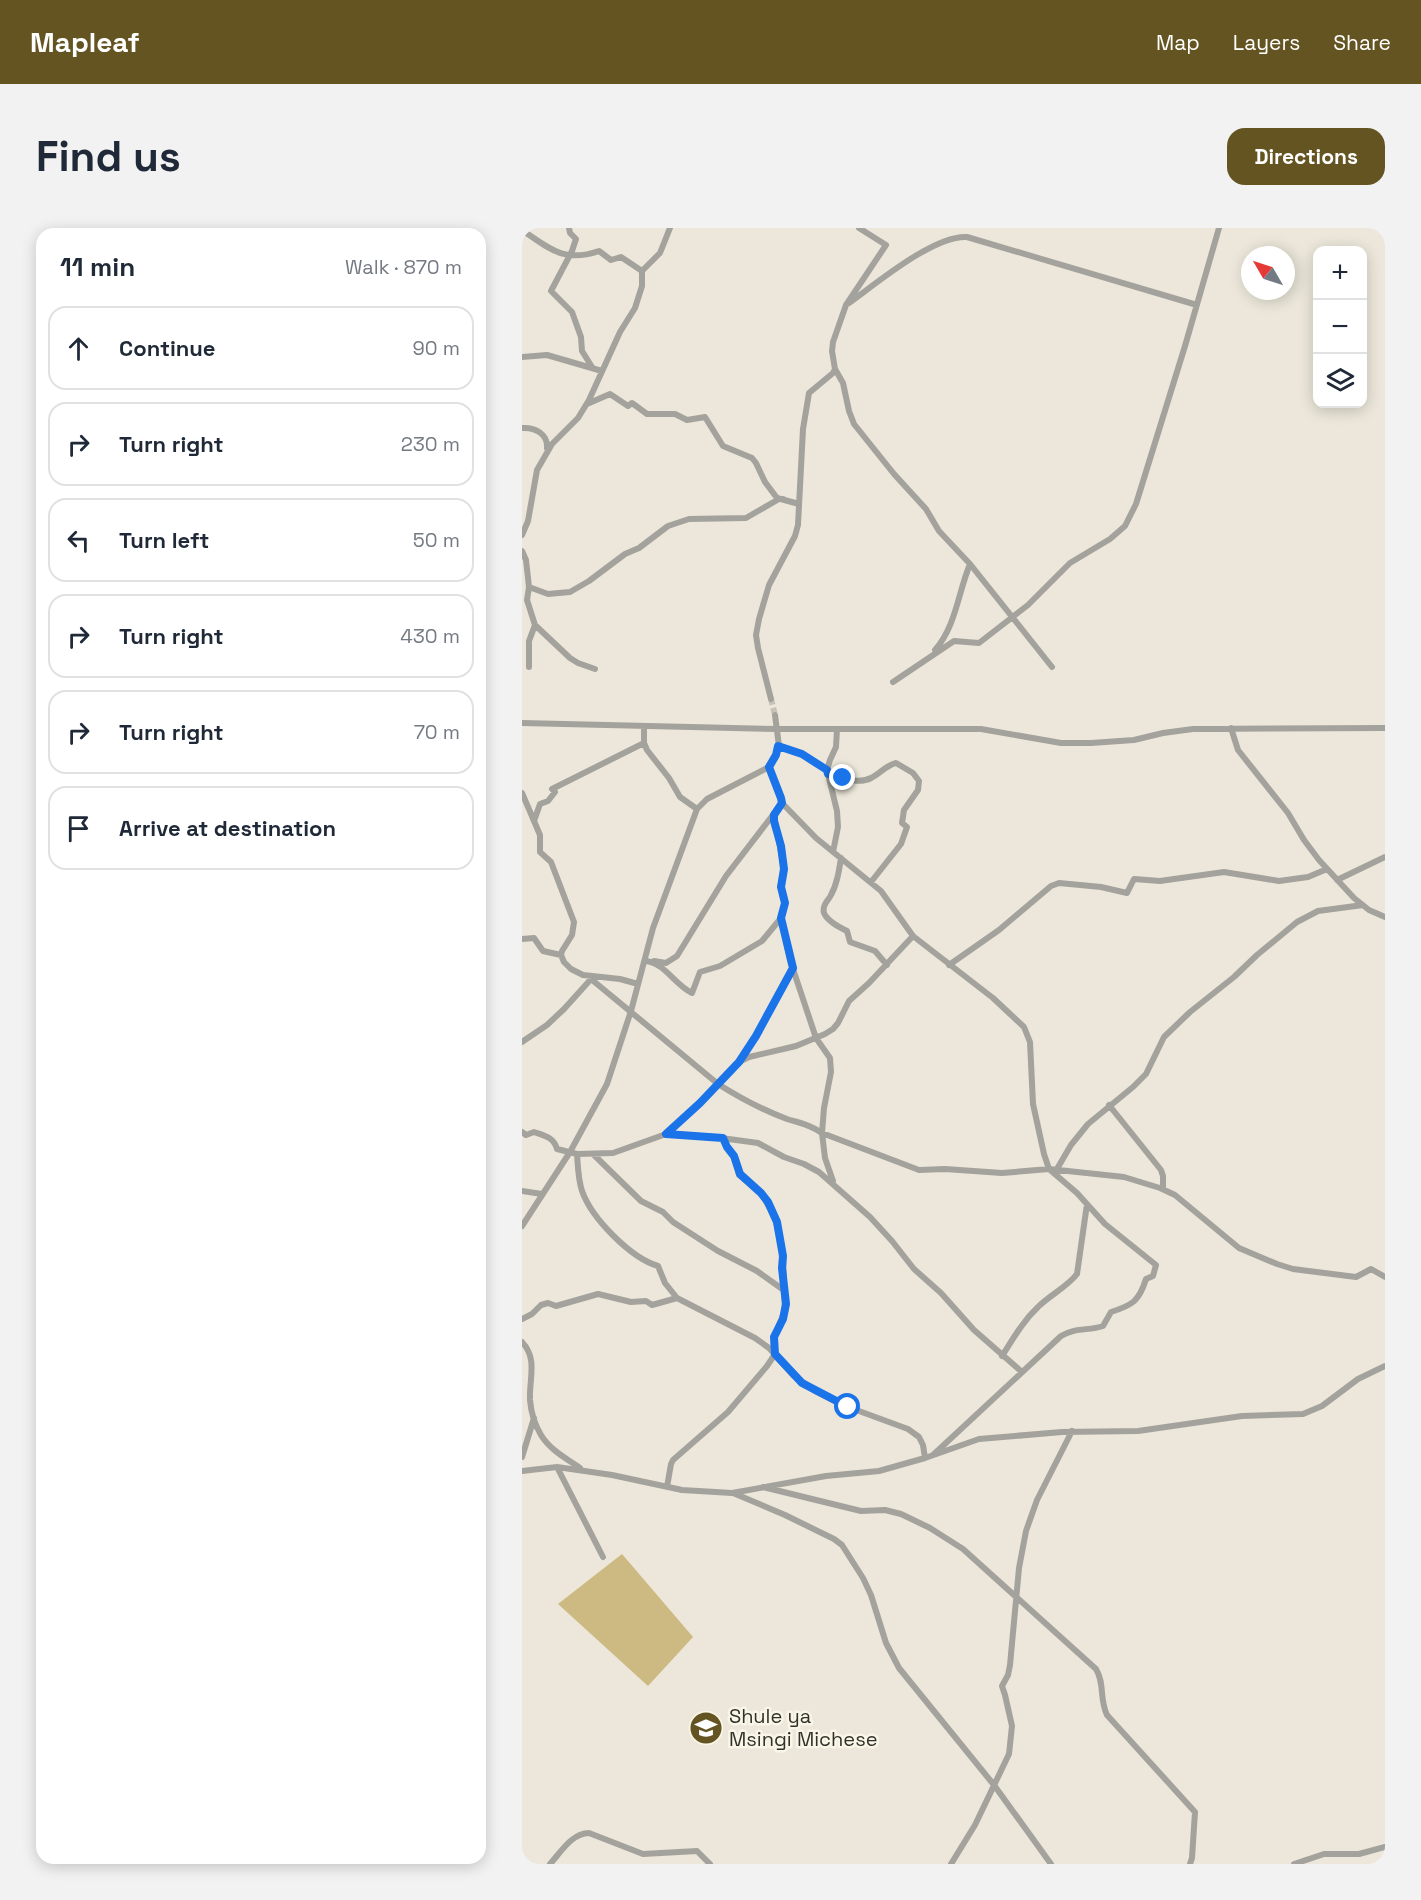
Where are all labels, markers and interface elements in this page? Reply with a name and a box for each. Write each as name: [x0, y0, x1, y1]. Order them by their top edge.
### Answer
text: Mapleaf: [30, 24, 140, 60]
text: Map: [1156, 29, 1200, 56]
text: Layers: [1233, 29, 1300, 56]
text: Share: [1333, 29, 1391, 56]
button: Directions: [1227, 128, 1385, 185]
text: Find us: [36, 130, 181, 183]
north arrow: [1241, 246, 1295, 300]
map controls: [1313, 246, 1367, 408]
button: +: [1313, 246, 1367, 300]
text: 11 min: [60, 250, 135, 284]
text: Walk · 870 m: [345, 254, 462, 280]
button: −: [1313, 300, 1367, 354]
icon: ahead: [62, 332, 95, 365]
text: Continue: [119, 334, 215, 362]
text: 90 m: [413, 335, 460, 361]
button: layers: [1313, 354, 1367, 408]
icon: right: [62, 428, 95, 461]
text: Turn right: [119, 430, 224, 458]
text: 230 m: [401, 431, 460, 457]
icon: left: [62, 524, 95, 557]
text: Turn left: [119, 526, 209, 554]
text: 50 m: [413, 527, 460, 553]
icon: right: [62, 620, 95, 653]
text: Turn right: [119, 622, 224, 650]
text: 430 m: [400, 623, 460, 649]
icon: right: [62, 716, 95, 749]
text: Turn right: [119, 718, 224, 746]
text: 70 m: [414, 719, 460, 745]
route end: [829, 764, 855, 790]
icon: arrive: [62, 812, 95, 845]
text: Arrive at destination: [119, 814, 336, 842]
route start: [834, 1393, 860, 1419]
place label: Shule ya Msingi Michese: [729, 1703, 878, 1752]
school or university icon: Shule ya Msingi Michese: [688, 1710, 724, 1746]

